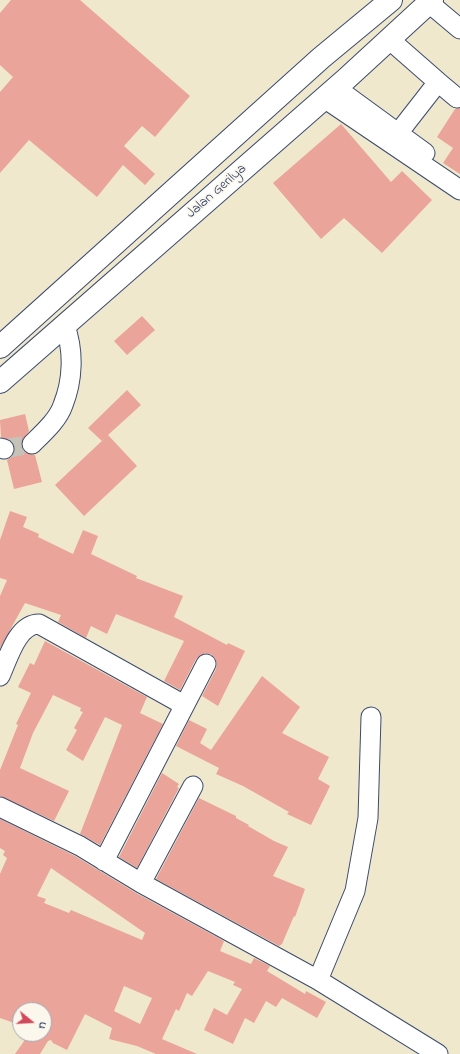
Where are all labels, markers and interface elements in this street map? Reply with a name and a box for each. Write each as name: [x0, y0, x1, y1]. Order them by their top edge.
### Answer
street label: Jalan Gerilya: [183, 161, 251, 223]
north arrow: [12, 1002, 52, 1042]
text: U: [34, 1020, 51, 1031]

